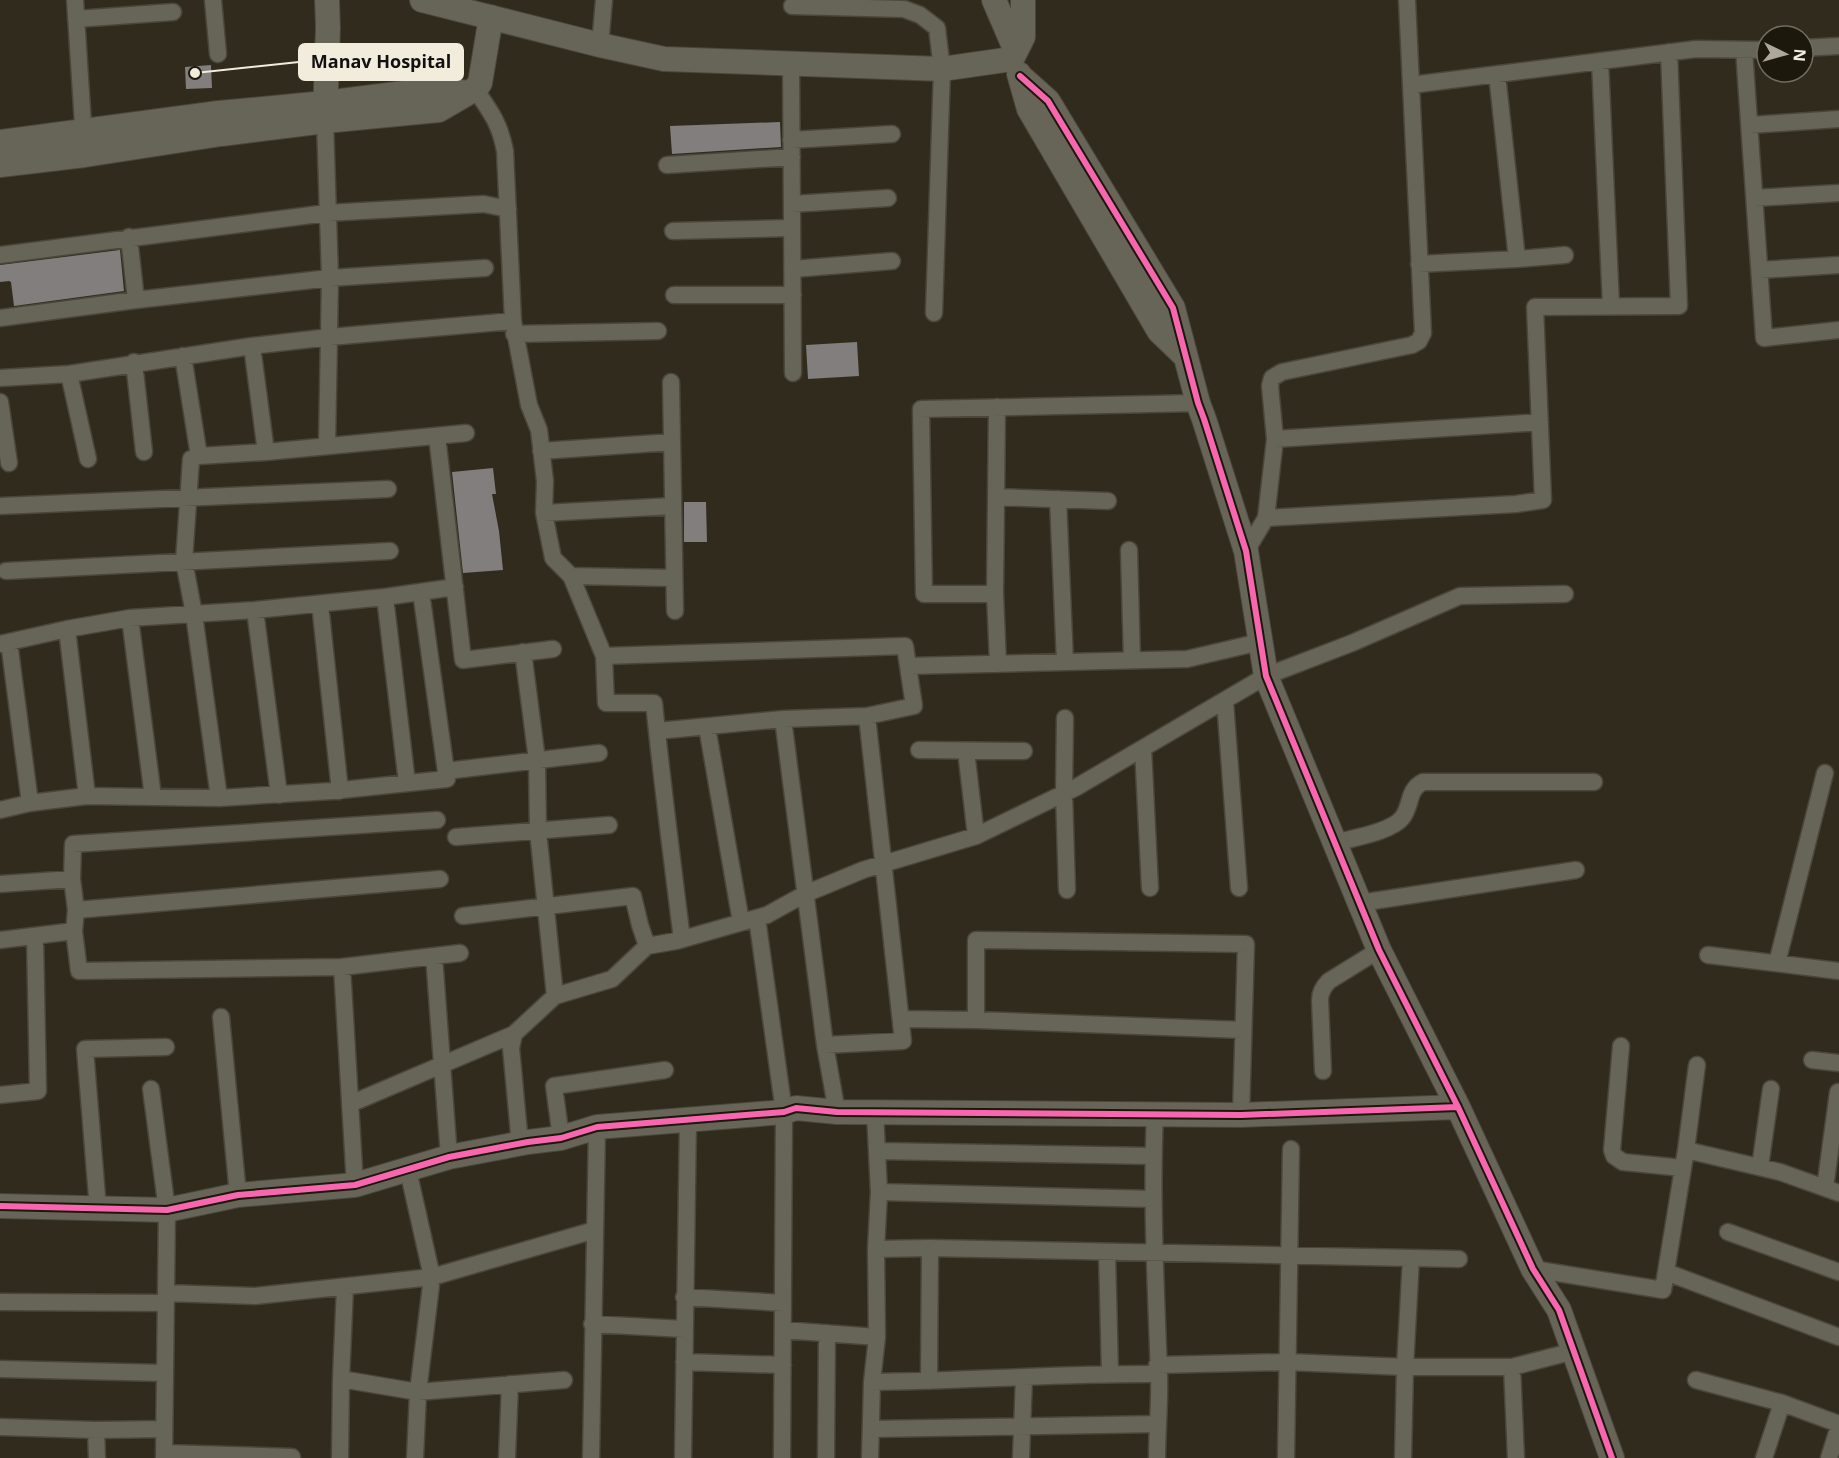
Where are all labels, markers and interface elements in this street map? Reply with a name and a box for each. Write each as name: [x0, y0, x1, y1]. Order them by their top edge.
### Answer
north arrow: [1755, 24, 1815, 84]
callout: Manav Hospital: [299, 44, 463, 80]
text: N: [1788, 48, 1811, 63]
text: Manav Hospital: [311, 49, 451, 73]

